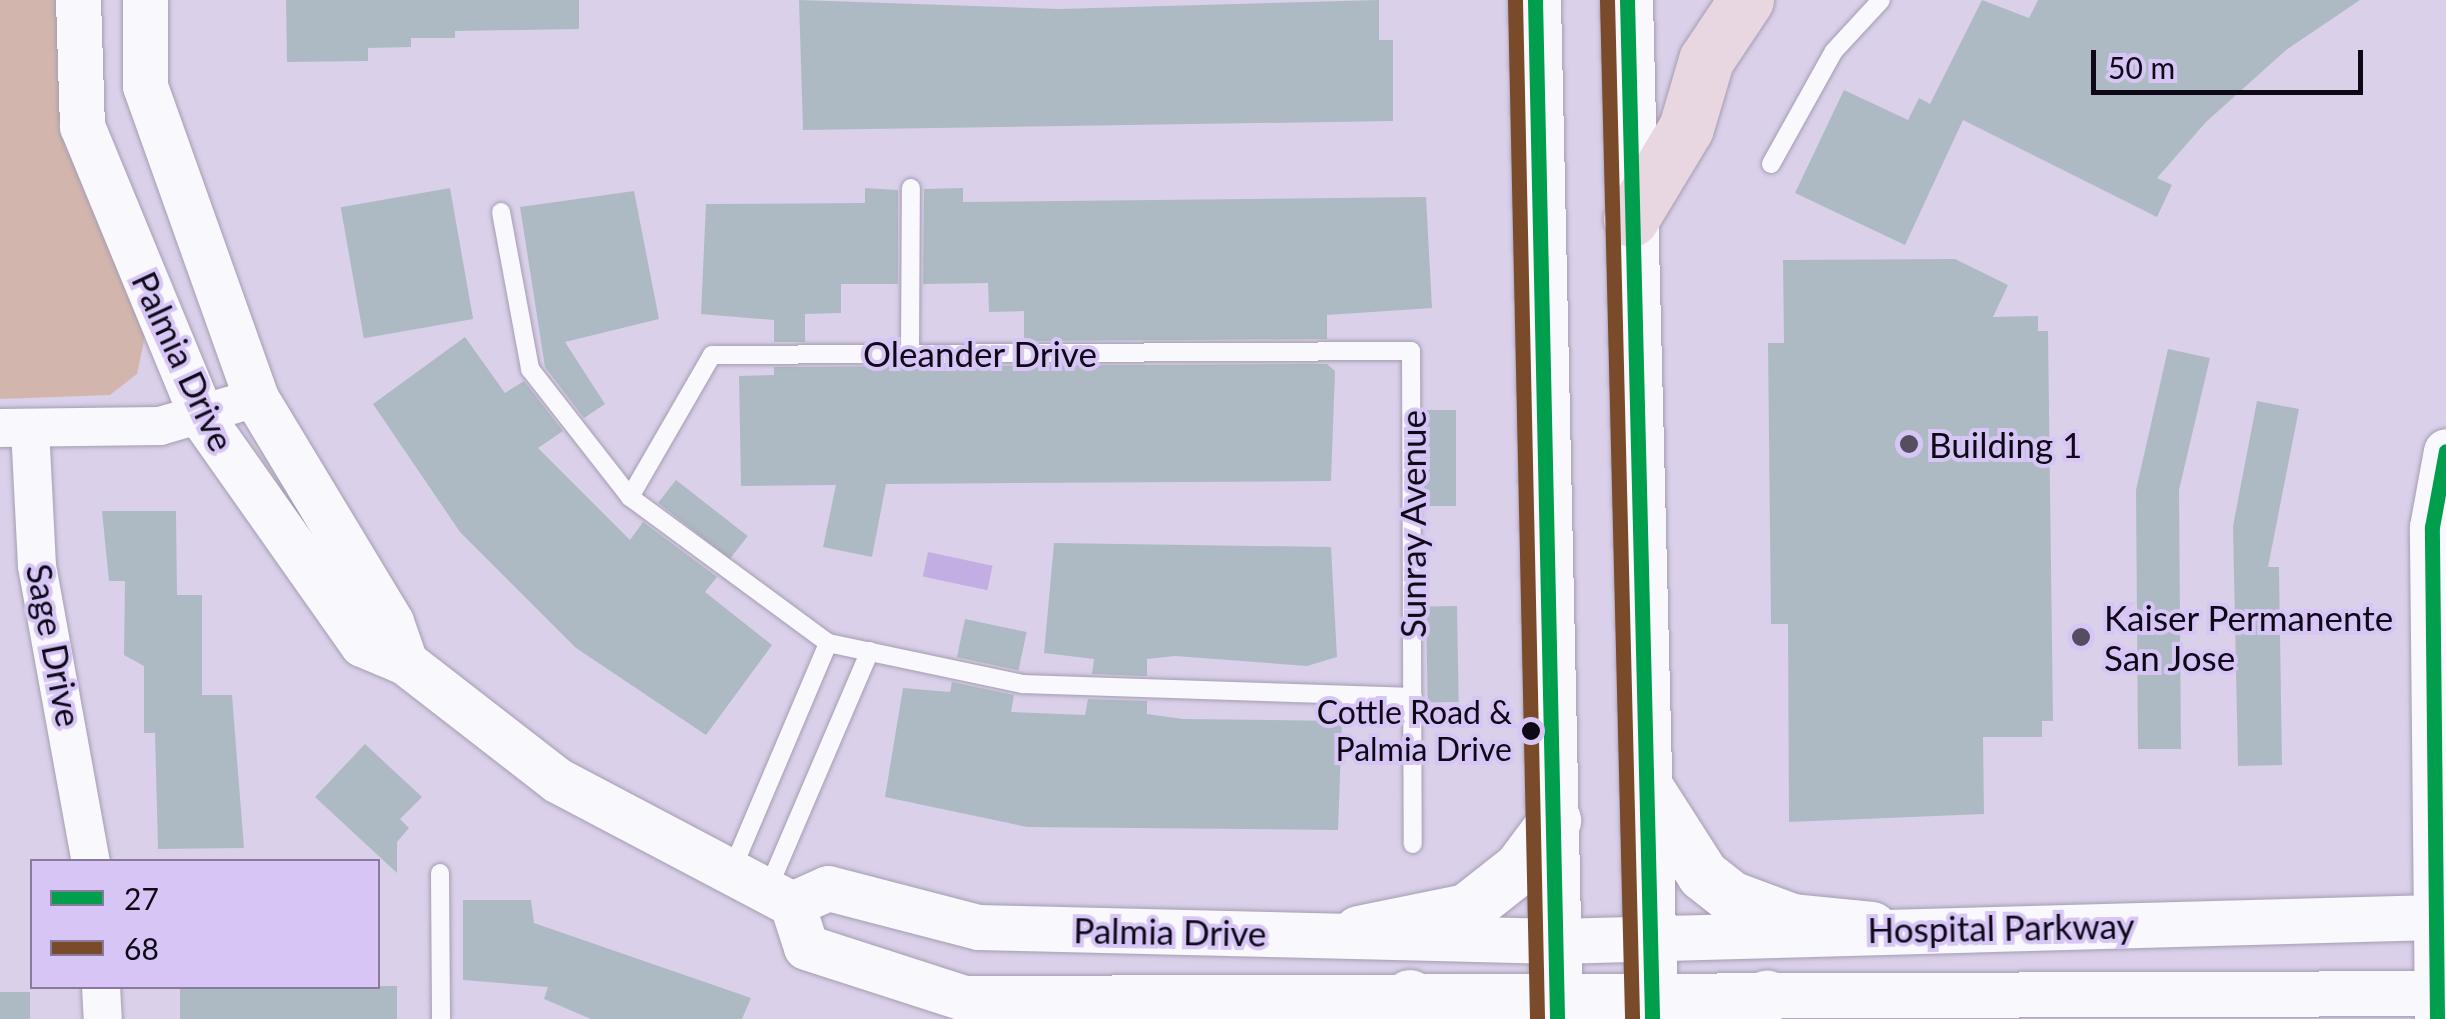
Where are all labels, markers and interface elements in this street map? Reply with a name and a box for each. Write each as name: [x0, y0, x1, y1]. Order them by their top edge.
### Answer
scale bar: [2096, 30, 2368, 92]
text: 50 m: [2108, 49, 2175, 85]
street label: Palmia Drive: [124, 265, 244, 457]
street label: Oleander Drive: [863, 332, 1097, 374]
street label: Sunray Avenue: [1391, 409, 1433, 639]
place label: Building 1: [1929, 423, 2082, 465]
marker: Building 1: [1898, 433, 1920, 455]
street label: Sage Drive: [19, 560, 91, 730]
place label: Kaiser Permanente San Jose: [2104, 596, 2394, 678]
marker: Kaiser Permanente San Jose: [2068, 624, 2094, 650]
place label: Cottle Road & Palmia Drive: [1317, 694, 1512, 769]
marker: Cottle Road & Palmia Drive: [1521, 721, 1541, 741]
legend: [30, 859, 380, 989]
text: 27: [124, 880, 159, 916]
street label: Hospital Parkway: [1867, 904, 2135, 950]
street label: Palmia Drive: [1073, 908, 1267, 954]
text: 68: [124, 930, 159, 966]

